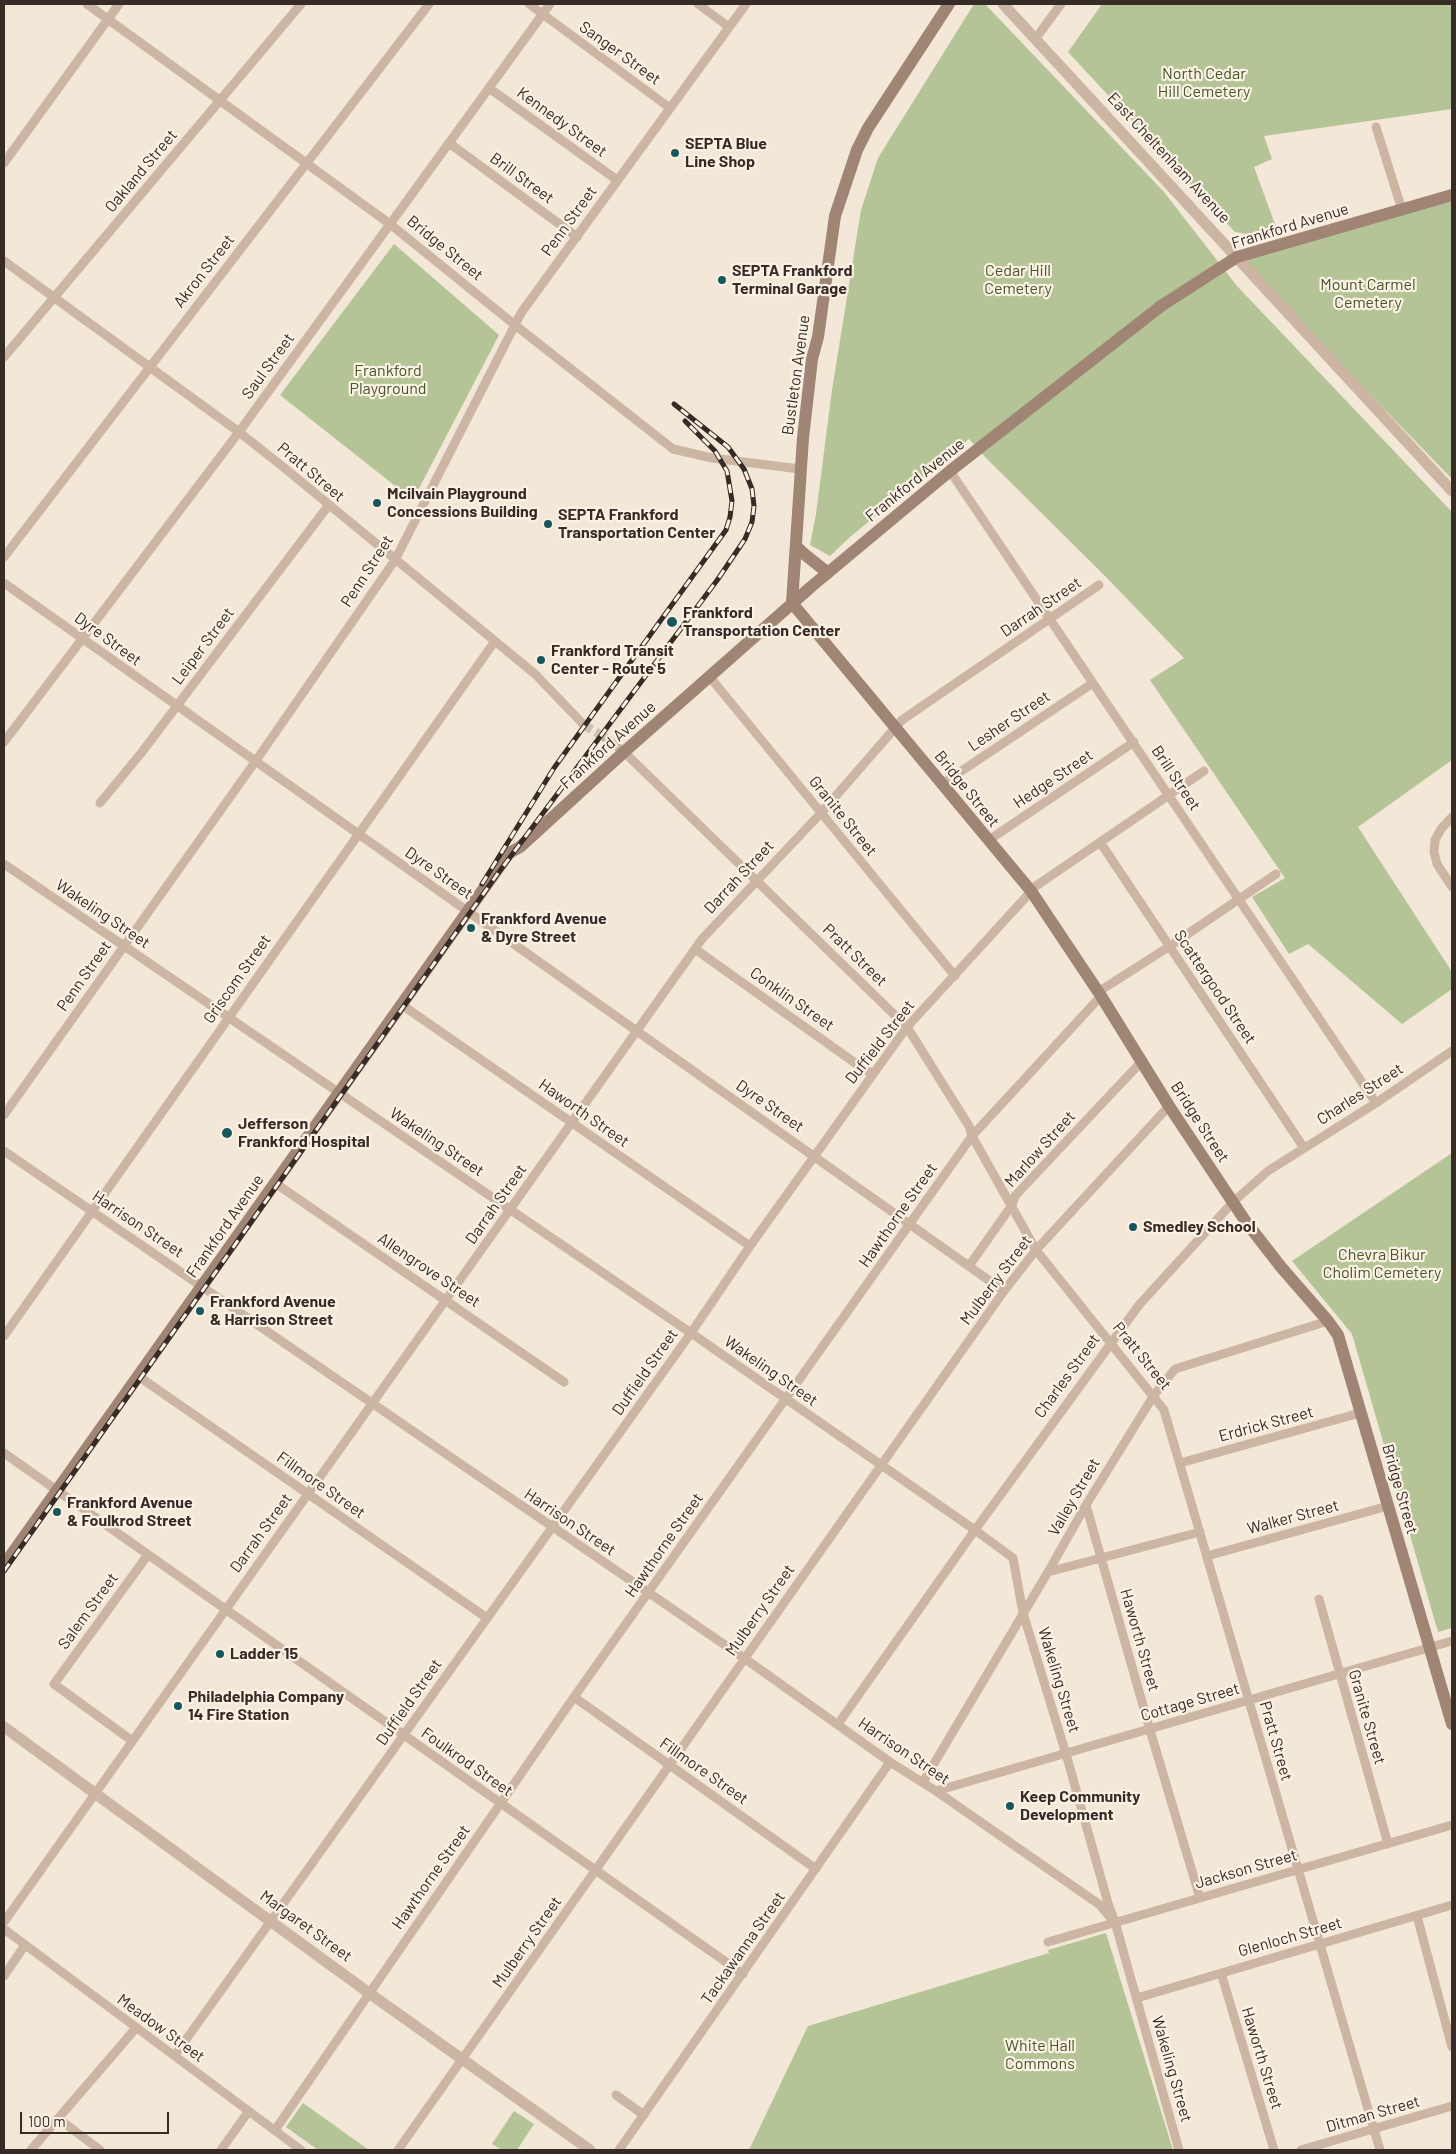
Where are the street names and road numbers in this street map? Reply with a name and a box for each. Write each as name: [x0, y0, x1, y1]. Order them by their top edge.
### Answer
street label: Sanger Street: [576, 17, 664, 89]
street label: Kennedy Street: [513, 83, 611, 161]
street label: East Cheltenham Avenue: [1103, 89, 1235, 227]
street label: Oakland Street: [101, 126, 181, 216]
street label: Brill Street: [486, 148, 558, 208]
street label: Penn Street: [537, 182, 601, 260]
street label: Frankford Avenue: [1229, 199, 1351, 253]
street label: Bridge Street: [403, 211, 487, 285]
street label: Akron Street: [169, 231, 239, 311]
street label: Bustleton Avenue: [778, 314, 814, 436]
street label: Saul Street: [238, 329, 298, 403]
street label: Frankford Avenue: [862, 434, 968, 526]
street label: Pratt Street: [273, 438, 349, 506]
street label: Penn Street: [337, 531, 397, 611]
street label: Darrah Street: [997, 573, 1085, 641]
street label: Leiper Street: [168, 604, 238, 688]
street label: Dyre Street: [71, 608, 145, 670]
street label: Lesher Street: [964, 687, 1054, 755]
street label: Frankford Avenue: [556, 697, 660, 793]
street label: Brill Street: [1147, 742, 1205, 814]
street label: Hedge Street: [1010, 745, 1096, 813]
street label: Bridge Street: [930, 747, 1004, 831]
street label: Granite Street: [805, 772, 881, 860]
street label: Darrah Street: [700, 836, 778, 918]
street label: Dyre Street: [401, 843, 477, 903]
street label: Wakeling Street: [52, 875, 154, 953]
street label: Pratt Street: [819, 920, 891, 990]
street label: Scattergood Street: [1170, 927, 1260, 1047]
street label: Griscom Street: [199, 931, 275, 1027]
street label: Penn Street: [53, 937, 115, 1015]
street label: Conklin Street: [746, 963, 838, 1035]
street label: Duffield Street: [841, 996, 919, 1088]
street label: Charles Street: [1313, 1059, 1407, 1129]
street label: Haworth Street: [535, 1075, 633, 1151]
street label: Dyre Street: [732, 1076, 808, 1136]
street label: Bridge Street: [1167, 1078, 1233, 1166]
street label: Wakeling Street: [386, 1103, 488, 1181]
street label: Marlow Street: [1001, 1107, 1079, 1191]
street label: Hawthorne Street: [855, 1159, 941, 1271]
street label: Darrah Street: [461, 1160, 531, 1248]
street label: Frankford Avenue: [182, 1171, 268, 1281]
street label: Harrison Street: [89, 1186, 187, 1262]
street label: Allengrove Street: [374, 1229, 484, 1311]
street label: Mulberry Street: [956, 1231, 1036, 1329]
street label: Pratt Street: [1109, 1318, 1175, 1394]
street label: Duffield Street: [608, 1325, 682, 1419]
street label: Charles Street: [1030, 1330, 1104, 1422]
street label: Wakeling Street: [721, 1332, 821, 1410]
street label: Erdrick Street: [1217, 1402, 1315, 1446]
street label: Bridge Street: [1378, 1442, 1422, 1536]
street label: Fillmore Street: [273, 1447, 369, 1523]
street label: Valley Street: [1044, 1455, 1104, 1539]
street label: Harrison Street: [521, 1484, 619, 1560]
street label: Hawthorne Street: [621, 1489, 707, 1601]
street label: Darrah Street: [226, 1490, 296, 1576]
street label: Walker Street: [1245, 1496, 1341, 1538]
street label: Mulberry Street: [721, 1561, 799, 1659]
street label: Salem Street: [54, 1569, 122, 1653]
street label: Haworth Street: [1116, 1586, 1164, 1694]
street label: Wakeling Street: [1034, 1625, 1084, 1735]
street label: Duffield Street: [372, 1655, 446, 1749]
street label: Granite Street: [1344, 1668, 1390, 1766]
street label: Cottage Street: [1138, 1679, 1242, 1725]
street label: Pratt Street: [1255, 1699, 1297, 1783]
street label: Harrison Street: [855, 1713, 953, 1789]
street label: Foulkrod Street: [417, 1723, 517, 1801]
street label: Fillmore Street: [656, 1733, 752, 1809]
street label: Hawthorne Street: [388, 1821, 474, 1933]
street label: Jackson Street: [1193, 1845, 1299, 1893]
street label: Margaret Street: [256, 1886, 356, 1966]
street label: Tackawanna Street: [697, 1888, 789, 2008]
street label: Mulberry Street: [488, 1893, 566, 1991]
street label: Glenloch Street: [1236, 1913, 1344, 1961]
street label: Meadow Street: [113, 1990, 209, 2066]
street label: Haworth Street: [1237, 2005, 1287, 2111]
street label: Wakeling Street: [1148, 2014, 1196, 2124]
street label: Ditman Street: [1324, 2091, 1422, 2137]

